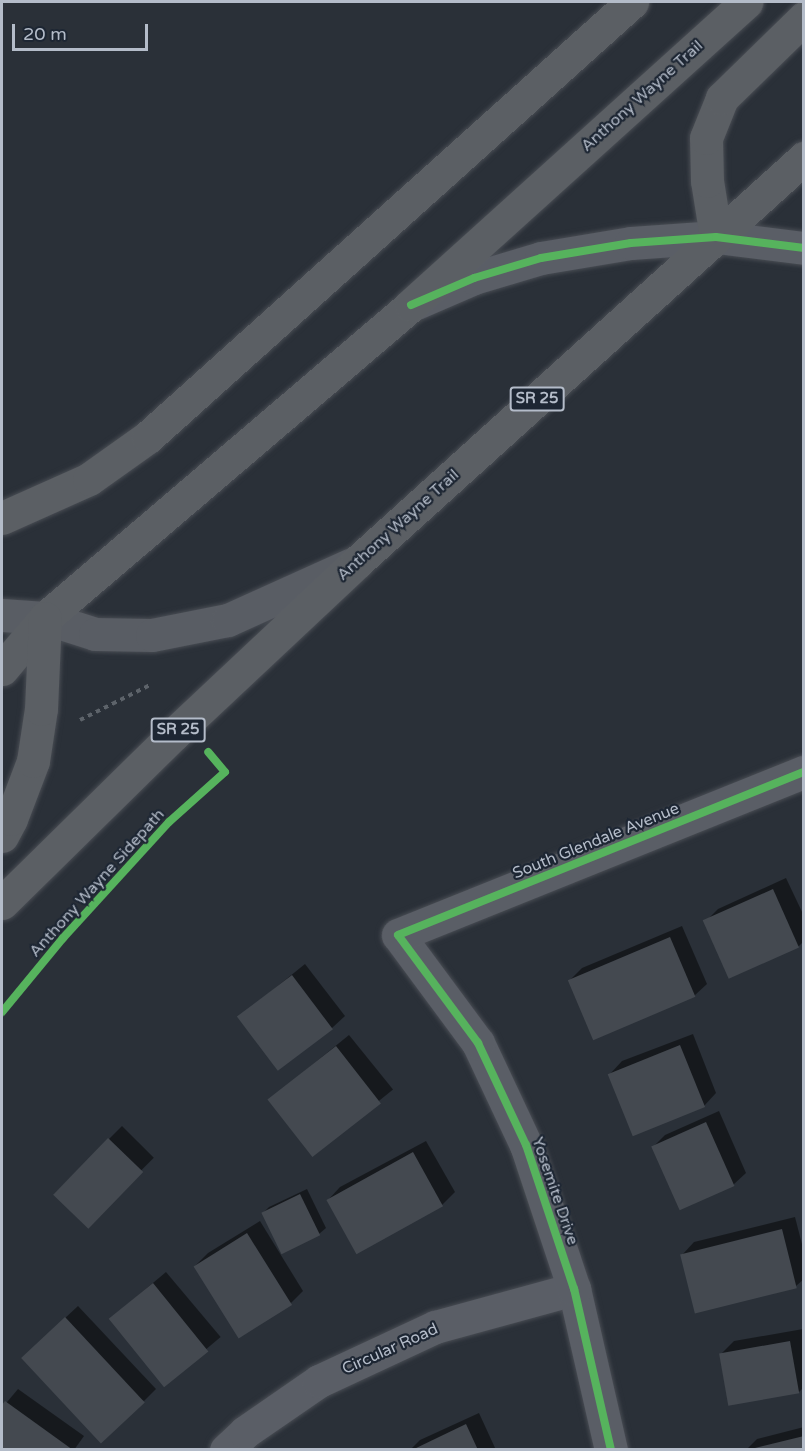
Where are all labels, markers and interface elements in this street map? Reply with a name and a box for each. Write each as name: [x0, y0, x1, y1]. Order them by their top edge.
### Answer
scale bar: [15, 12, 152, 50]
text: 20 m: [23, 23, 67, 45]
street label: Anthony Wayne Trail: [577, 36, 707, 156]
road number: SR 25: [508, 387, 566, 411]
street label: Anthony Wayne Trail: [333, 465, 463, 585]
road number: SR 25: [150, 718, 207, 742]
street label: South Glendale Avenue: [510, 799, 682, 883]
street label: Anthony Wayne Sidepath: [25, 805, 169, 961]
street label: Yosemite Drive: [528, 1135, 582, 1247]
street label: Circular Road: [339, 1319, 441, 1379]

